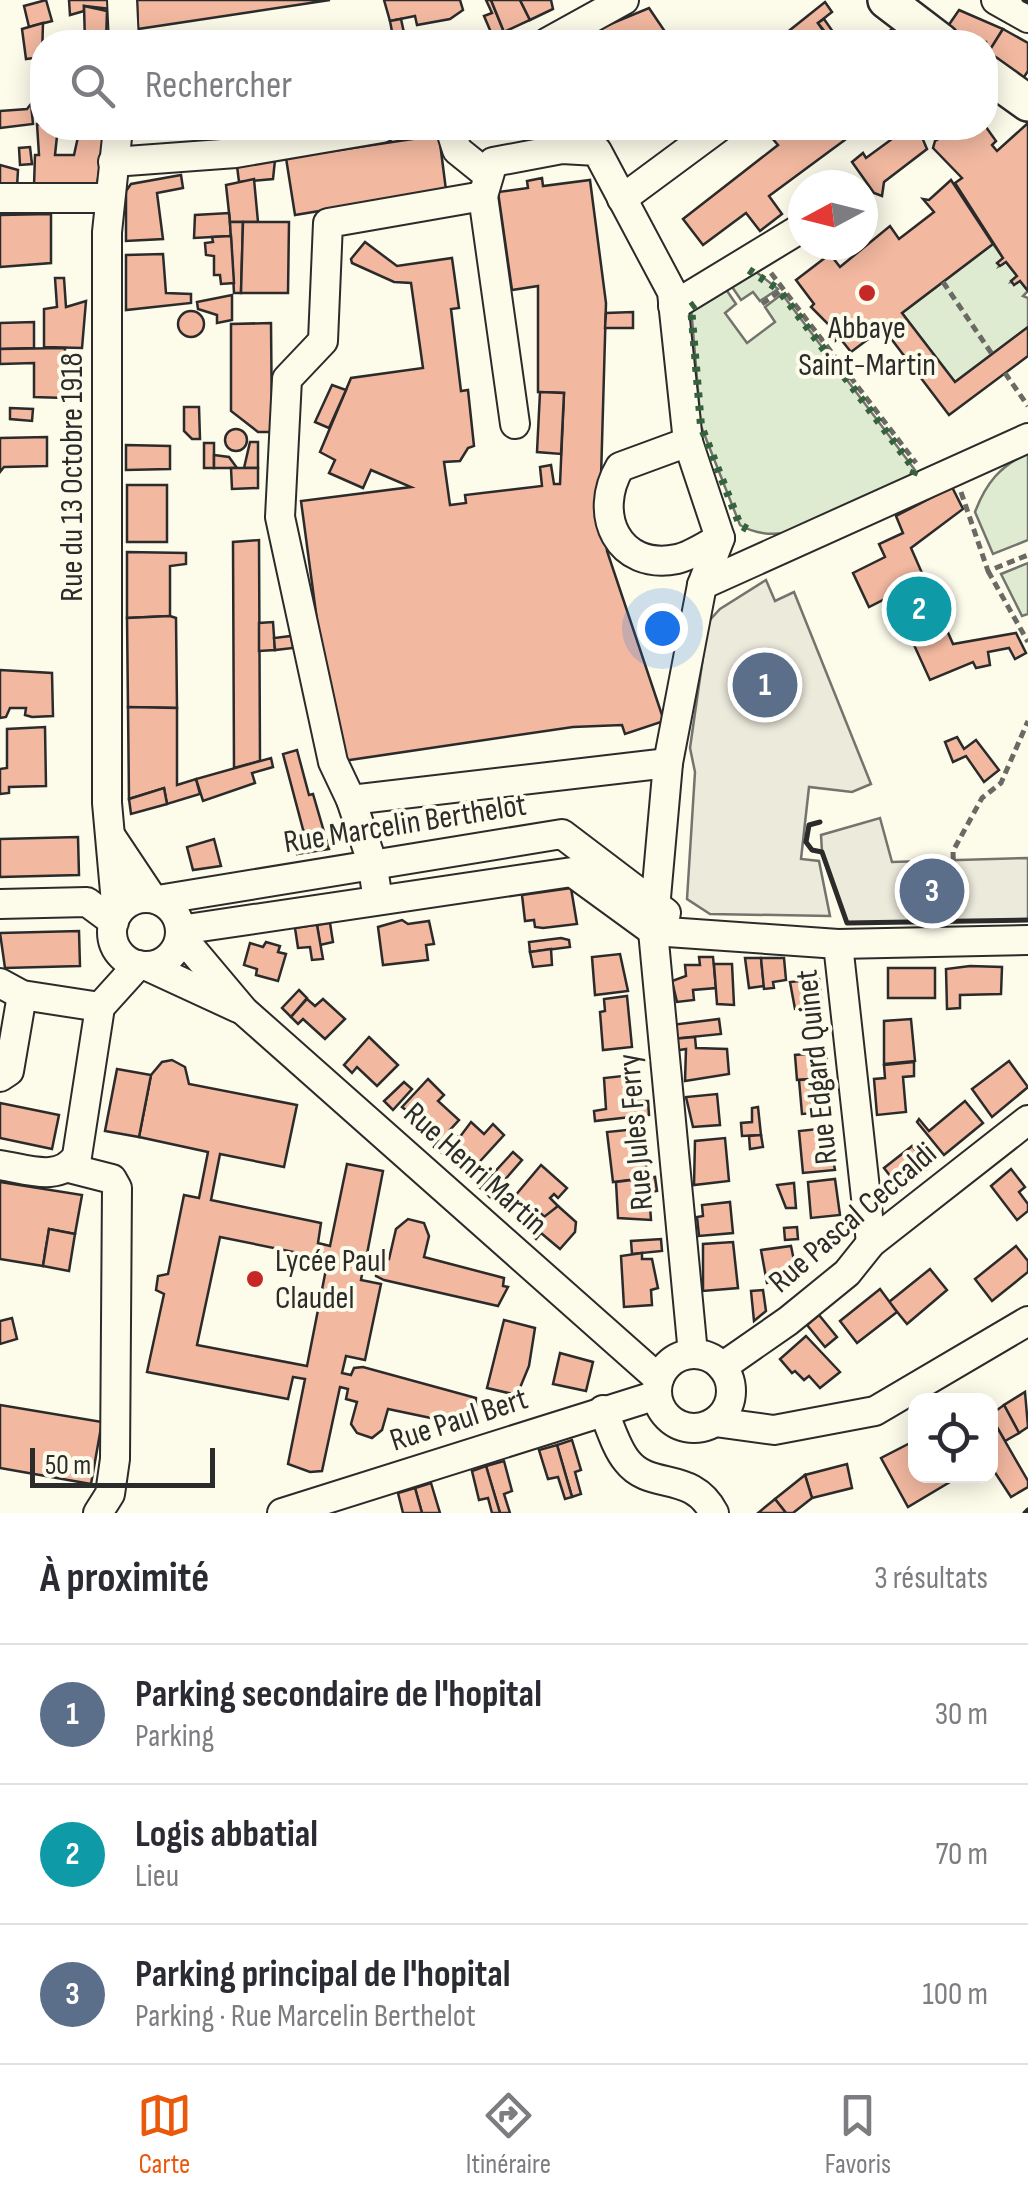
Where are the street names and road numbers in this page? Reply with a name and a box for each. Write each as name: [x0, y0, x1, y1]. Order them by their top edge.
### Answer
street label: Rue du 13 Octobre 1918: [53, 352, 92, 602]
street label: Rue Marcelin Berthelot: [281, 786, 529, 862]
street label: Rue Edgard Quinet: [787, 968, 847, 1166]
street label: Rue Jules Ferry: [610, 1052, 662, 1212]
street label: Rue Henri Martin: [395, 1094, 555, 1244]
street label: Rue Pascal Ceccaldi: [761, 1135, 945, 1301]
street label: Rue Paul Bert: [385, 1379, 533, 1461]

